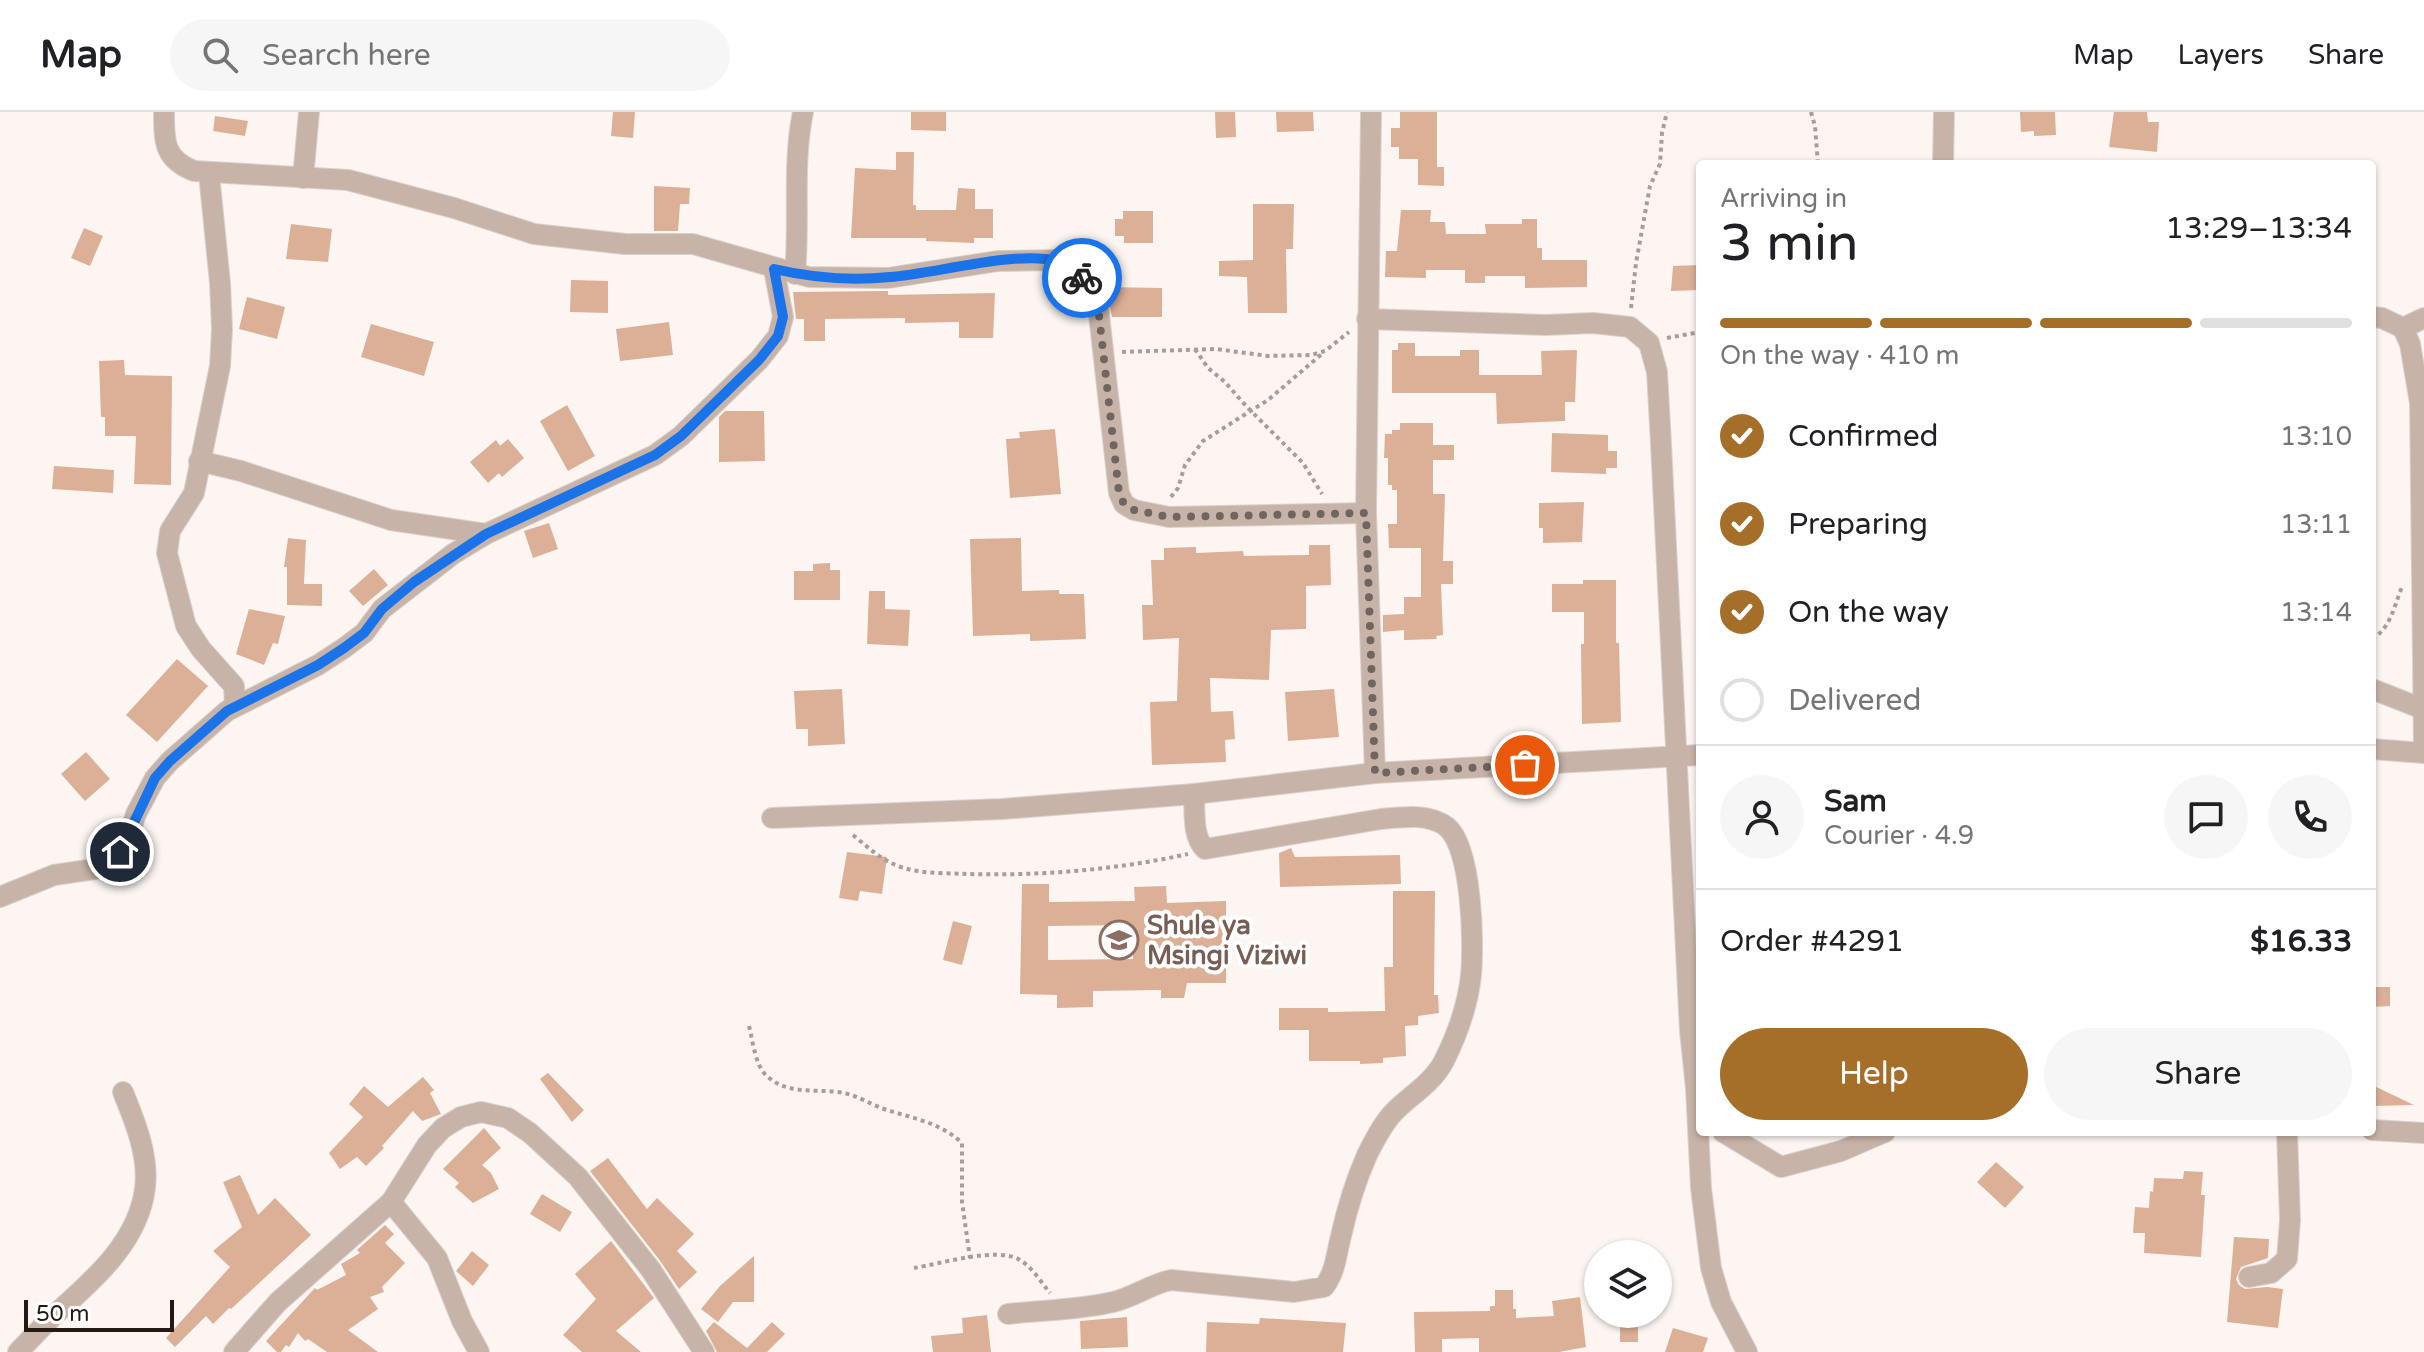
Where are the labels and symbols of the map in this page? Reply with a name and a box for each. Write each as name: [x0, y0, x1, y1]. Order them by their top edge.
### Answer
courier: [1042, 238, 1122, 318]
pin: [1491, 731, 1559, 799]
pin: [86, 818, 154, 886]
place label: Shule ya Msingi Viziwi: [1147, 910, 1307, 971]
school or university icon: Shule ya Msingi Viziwi: [1098, 919, 1140, 961]
scale bar: [24, 1296, 174, 1332]

